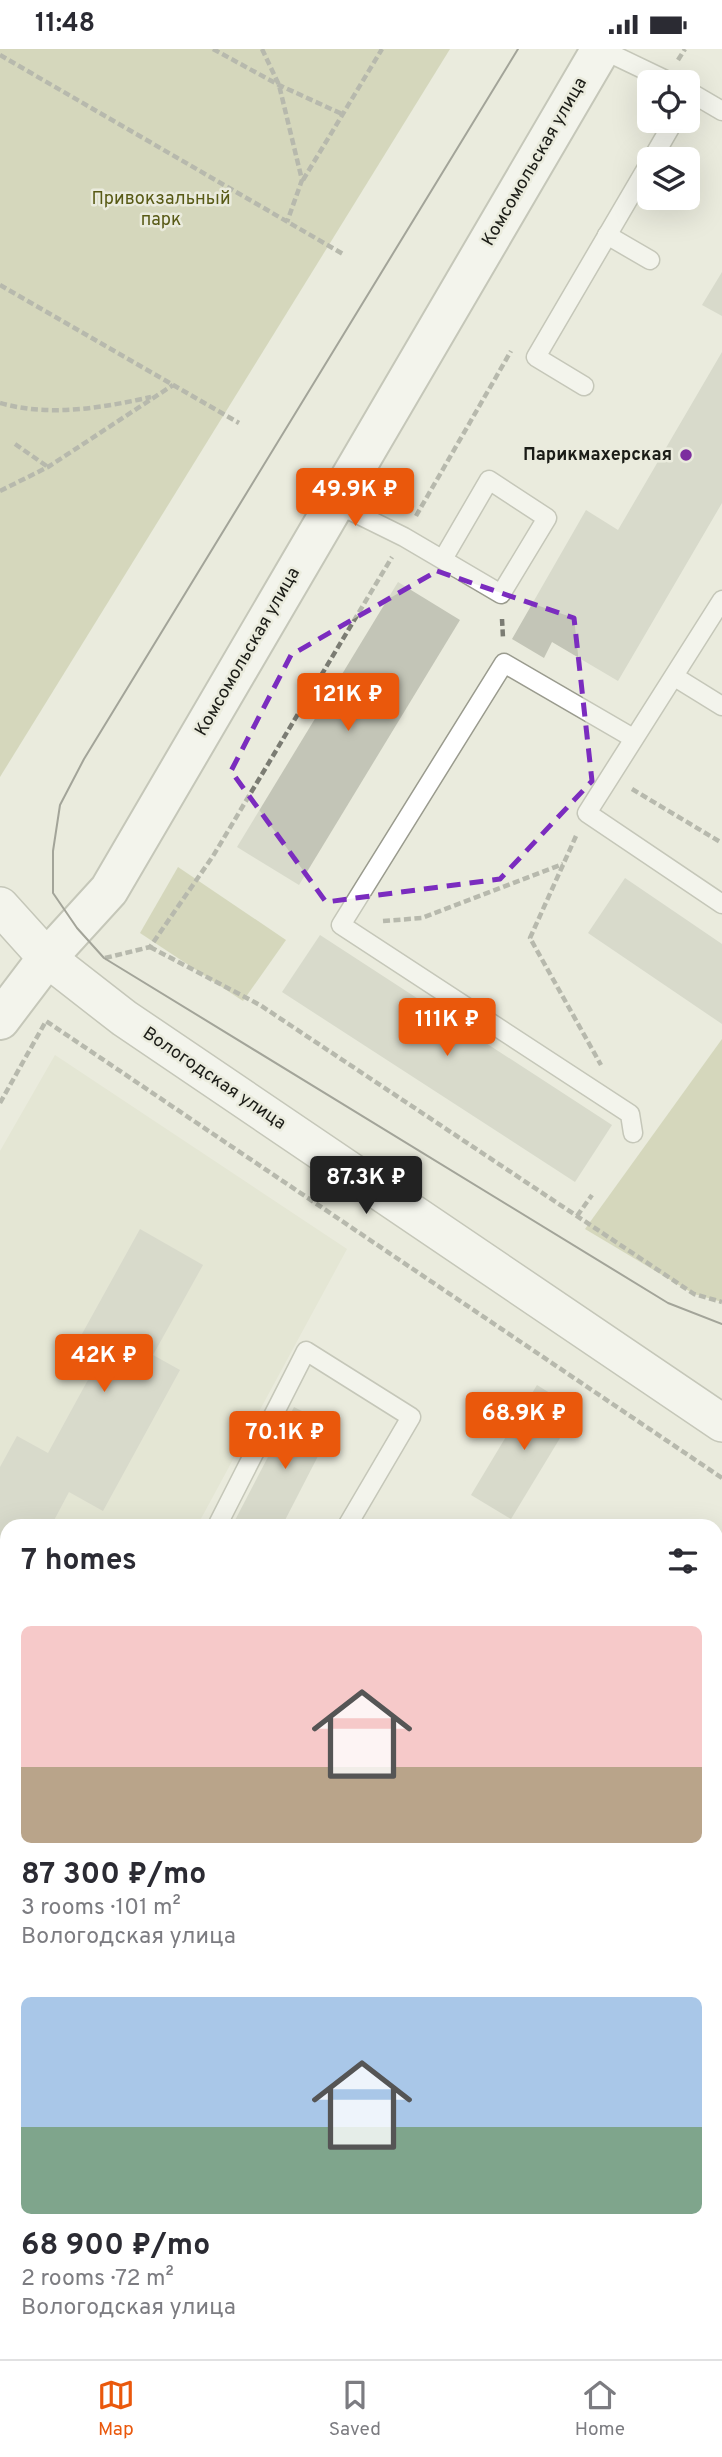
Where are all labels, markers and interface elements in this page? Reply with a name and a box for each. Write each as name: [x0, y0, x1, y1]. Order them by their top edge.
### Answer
text: 11:48: [35, 8, 95, 41]
map controls: [637, 70, 700, 210]
button: locate: [637, 70, 700, 133]
street label: Комсомольская улица: [477, 74, 593, 250]
button: layers: [637, 147, 700, 210]
park label: Привокзальный парк: [91, 188, 231, 232]
place label: Парикмахерская: [523, 444, 672, 467]
marker: Парикмахерская: [678, 447, 694, 463]
pin: 49.9K ₽: [290, 469, 420, 528]
text: 49.9K ₽: [312, 476, 398, 505]
street label: Комсомольская улица: [190, 564, 306, 740]
pin: 121K ₽: [291, 673, 405, 733]
text: 121K ₽: [313, 681, 383, 710]
pin: 111K ₽: [390, 999, 504, 1058]
text: 111K ₽: [415, 1006, 479, 1035]
street label: Вологодская улица: [138, 1022, 290, 1136]
pin: 87.3K ₽: [301, 1157, 431, 1216]
text: 87.3K ₽: [326, 1164, 406, 1193]
pin: 42K ₽: [55, 1335, 153, 1394]
text: 42K ₽: [71, 1342, 137, 1371]
pin: 68.9K ₽: [459, 1393, 589, 1452]
text: 68.9K ₽: [482, 1400, 566, 1429]
pin: 70.1K ₽: [220, 1411, 350, 1471]
text: 70.1K ₽: [245, 1419, 325, 1448]
icon: filters: [664, 1542, 702, 1580]
text: 7 homes: [21, 1543, 137, 1580]
icon: home: [299, 1671, 425, 1797]
text: 87 300 ₽/mo: [21, 1857, 206, 1894]
text: 3 rooms · 101 m²: [21, 1894, 181, 1923]
text: Вологодская улица: [21, 1923, 236, 1952]
icon: home: [299, 2042, 425, 2168]
text: 68 900 ₽/mo: [21, 2228, 210, 2265]
text: 2 rooms · 72 m²: [21, 2265, 174, 2294]
text: Вологодская улица: [21, 2294, 236, 2323]
tab: Map: [97, 2376, 135, 2442]
tab: Saved: [329, 2376, 381, 2442]
tab: Home: [575, 2376, 625, 2442]

